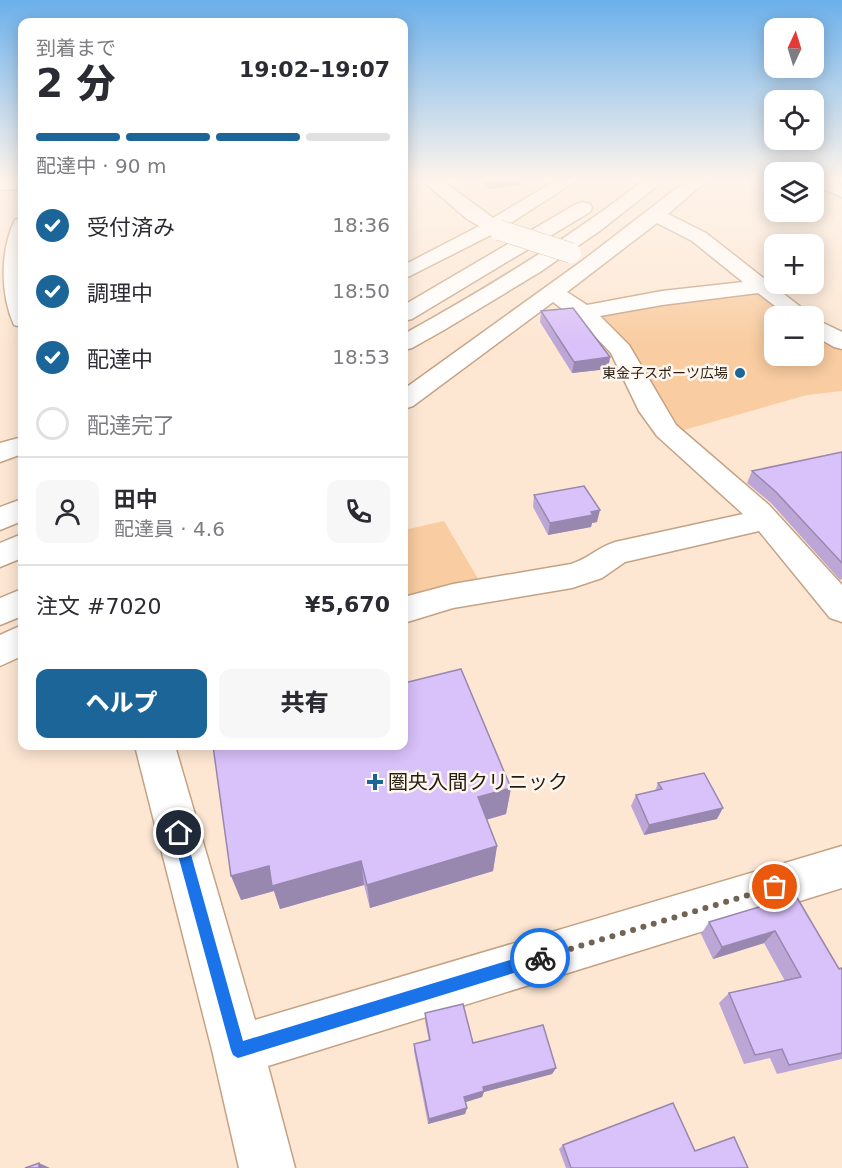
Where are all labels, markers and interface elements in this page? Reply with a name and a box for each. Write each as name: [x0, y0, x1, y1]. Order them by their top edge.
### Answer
north arrow: [764, 18, 824, 78]
map controls: [764, 18, 824, 366]
text: 到着まで: [36, 36, 116, 60]
text: 19:02–19:07: [239, 57, 390, 82]
text: 2 分: [36, 61, 116, 106]
button: locate: [764, 90, 824, 150]
text: 配達中 · 90 m: [36, 154, 166, 178]
button: layers: [764, 162, 824, 222]
icon: check: [36, 209, 69, 242]
text: 18:36: [332, 213, 390, 237]
text: 受付済み: [87, 215, 175, 240]
button: +: [764, 234, 824, 294]
icon: check: [36, 275, 69, 308]
text: 18:50: [332, 279, 390, 303]
text: 調理中: [87, 281, 153, 306]
button: −: [764, 306, 824, 366]
icon: check: [36, 341, 69, 374]
text: 18:53: [332, 345, 390, 369]
text: 配達中: [87, 347, 153, 372]
place label: 東金子スポーツ広場: [602, 365, 728, 381]
marker: 東金子スポーツ広場: [733, 366, 747, 380]
text: 配達完了: [87, 413, 175, 438]
button: person: [36, 480, 99, 543]
button: phone: [327, 480, 390, 543]
text: 田中: [114, 487, 158, 512]
text: 配達員 · 4.6: [114, 517, 225, 541]
text: ¥5,670: [305, 592, 390, 617]
text: 注文 #7020: [36, 594, 161, 619]
button: ヘルプ: [36, 669, 207, 738]
button: 共有: [219, 669, 390, 738]
place label: 圏央入間クリニック: [388, 770, 568, 794]
marker: 圏央入間クリニック: [366, 773, 384, 791]
pin: [153, 807, 204, 858]
icon: home: [162, 816, 195, 849]
pin: [749, 861, 800, 912]
icon: bag: [758, 870, 791, 903]
courier: [510, 928, 570, 988]
icon: bike: [524, 942, 557, 975]

